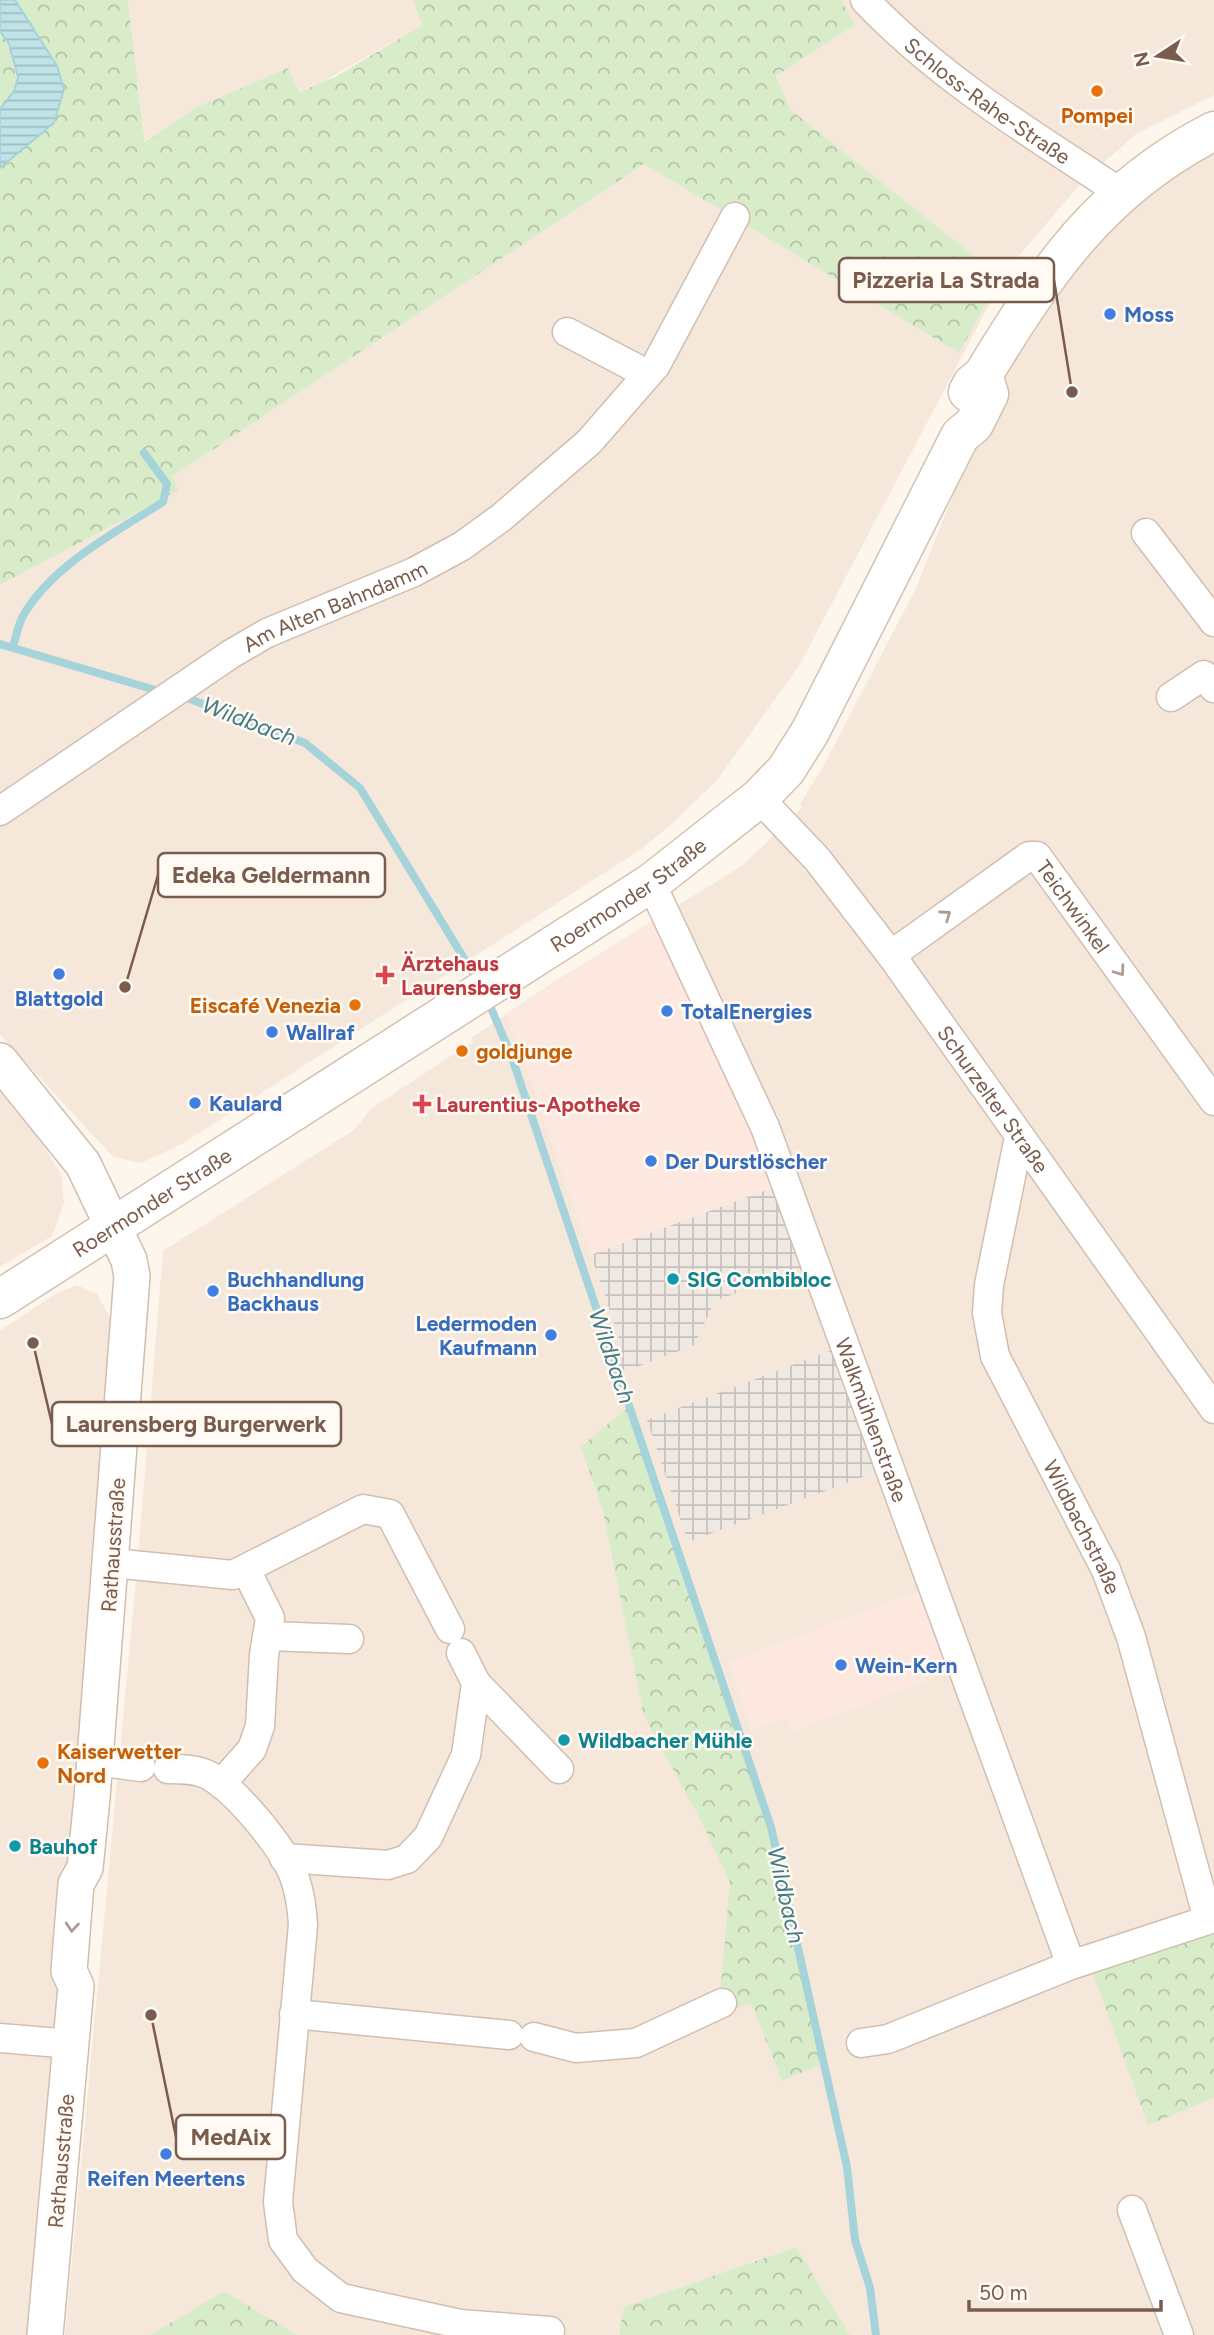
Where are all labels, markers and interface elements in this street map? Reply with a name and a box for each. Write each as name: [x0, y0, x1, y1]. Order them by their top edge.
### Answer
north arrow: [1123, 21, 1193, 91]
street label: Schloss-Rahe-Straße: [900, 32, 1075, 169]
text: N: [1129, 50, 1155, 69]
marker: Pompei: [1089, 83, 1105, 99]
place label: Pompei: [1061, 103, 1133, 128]
callout: Pizzeria La Strada: [839, 258, 1054, 302]
text: Pizzeria La Strada: [852, 266, 1040, 294]
place label: Moss: [1124, 302, 1174, 327]
marker: Moss: [1102, 306, 1118, 322]
street label: Am Alten Bahndamm: [238, 555, 431, 657]
water label: Wildbach: [198, 690, 300, 752]
street label: Roermonder Straße: [545, 832, 711, 957]
callout: Edeka Geldermann: [158, 853, 385, 897]
street label: Teichwinkel: [1031, 855, 1115, 958]
text: Edeka Geldermann: [172, 861, 370, 889]
one-way arrow: [938, 911, 951, 923]
place label: Ärztehaus Laurensberg: [401, 951, 521, 1000]
one-way arrow: [1112, 963, 1124, 976]
marker: Ärztehaus Laurensberg: [375, 965, 395, 985]
marker: Blattgold: [51, 966, 67, 982]
place label: Blattgold: [15, 986, 103, 1011]
place label: Eiscafé Venezia: [190, 993, 341, 1018]
marker: Eiscafé Venezia: [347, 997, 363, 1013]
place label: TotalEnergies: [681, 999, 812, 1024]
marker: TotalEnergies: [659, 1003, 675, 1019]
place label: Wallraf: [286, 1020, 355, 1045]
street label: Schurzelter Straße: [933, 1020, 1054, 1177]
marker: Wallraf: [264, 1024, 280, 1040]
place label: goldjunge: [476, 1039, 573, 1064]
marker: goldjunge: [454, 1043, 470, 1059]
place label: Kaulard: [209, 1091, 282, 1116]
place label: Laurentius-Apotheke: [436, 1092, 641, 1117]
marker: Kaulard: [187, 1095, 203, 1111]
marker: Laurentius-Apotheke: [414, 1096, 430, 1112]
street label: Roermonder Straße: [68, 1142, 236, 1262]
place label: Der Durstlöscher: [665, 1149, 827, 1174]
marker: Der Durstlöscher: [643, 1153, 659, 1169]
place label: Buchhandlung Backhaus: [227, 1267, 364, 1316]
place label: SIG Combibloc: [687, 1267, 832, 1292]
marker: SIG Combibloc: [665, 1271, 681, 1287]
marker: Buchhandlung Backhaus: [205, 1283, 221, 1299]
water label: Wildbach: [583, 1305, 641, 1407]
place label: Ledermoden Kaufmann: [415, 1311, 537, 1360]
marker: Ledermoden Kaufmann: [543, 1327, 559, 1343]
street label: Walkmühlenstraße: [831, 1334, 913, 1505]
callout: Laurensberg Burgerwerk: [52, 1402, 341, 1446]
text: Laurensberg Burgerwerk: [65, 1410, 327, 1438]
street label: Wildbachstraße: [1039, 1456, 1126, 1597]
street label: Rathausstraße: [96, 1477, 130, 1613]
place label: Wein-Kern: [855, 1653, 957, 1678]
marker: Wein-Kern: [833, 1657, 849, 1673]
place label: Wildbacher Mühle: [578, 1728, 753, 1753]
marker: Wildbacher Mühle: [556, 1732, 572, 1748]
place label: Kaiserwetter Nord: [57, 1739, 182, 1788]
marker: Kaiserwetter Nord: [35, 1755, 51, 1771]
place label: Bauhof: [29, 1834, 98, 1859]
marker: Bauhof: [7, 1838, 23, 1854]
water label: Wildbach: [761, 1844, 811, 1946]
one-way arrow: [65, 1922, 80, 1933]
street label: Rathausstraße: [43, 2093, 79, 2229]
callout: MedAix: [176, 2115, 285, 2159]
text: MedAix: [191, 2123, 272, 2151]
marker: Reifen Meertens: [158, 2146, 174, 2162]
place label: Reifen Meertens: [87, 2166, 245, 2191]
scale bar: [969, 2268, 1162, 2312]
text: 50 m: [979, 2280, 1028, 2305]

